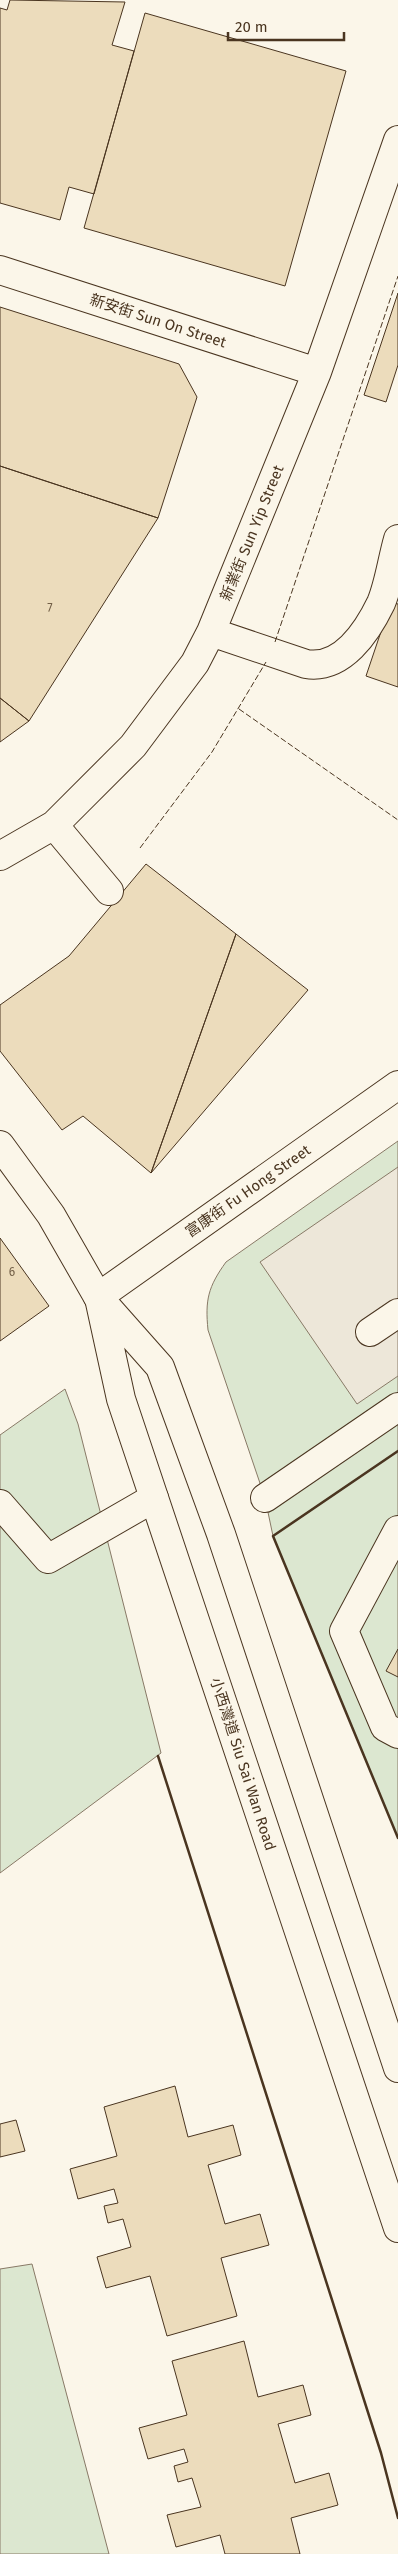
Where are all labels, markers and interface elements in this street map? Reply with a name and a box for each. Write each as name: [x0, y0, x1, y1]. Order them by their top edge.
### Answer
scale bar: [228, 10, 344, 42]
text: 20 m: [235, 18, 268, 36]
street label: 新安街 Sun On Street: [87, 290, 229, 352]
street label: 新業街 Sun Yip Street: [217, 462, 288, 603]
house number: 7: [47, 601, 53, 615]
street label: 富康街 Fu Hong Street: [182, 1141, 315, 1241]
house number: 6: [9, 1265, 15, 1279]
street label: 小西灣道 Siu Sai Wan Road: [206, 1675, 280, 1853]

